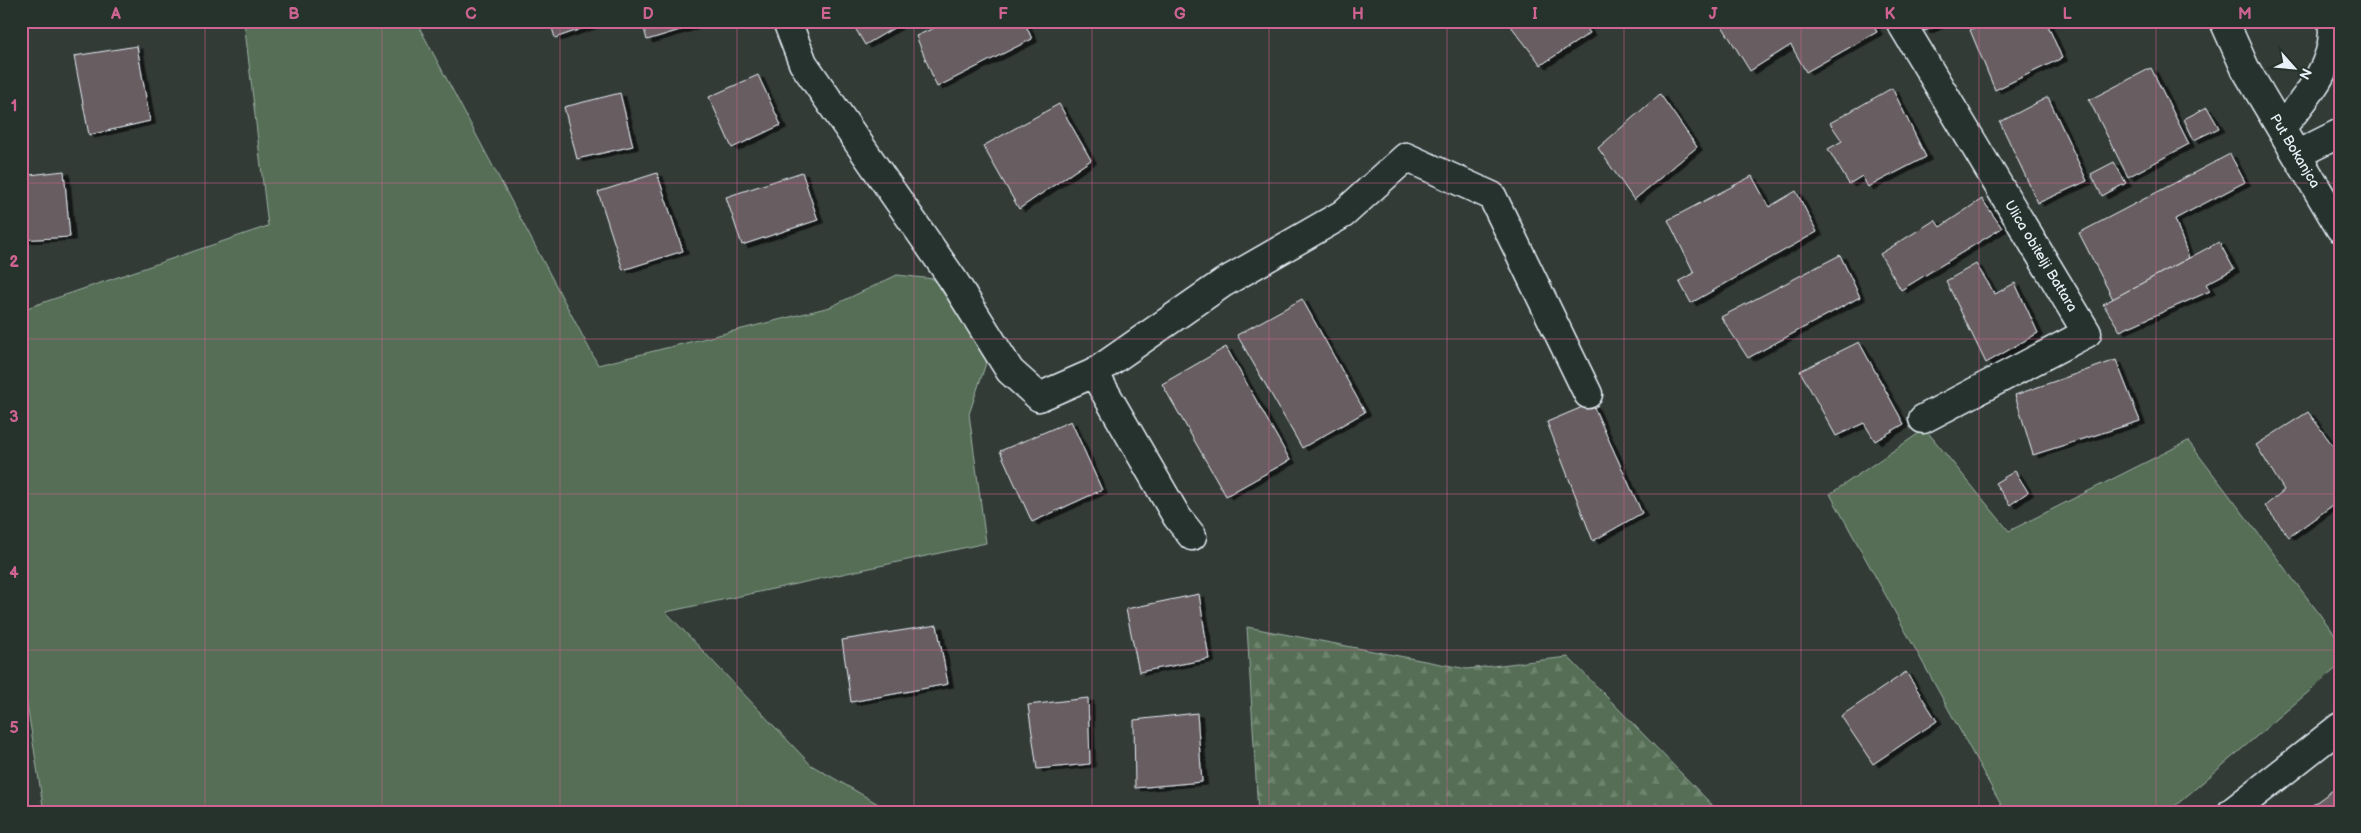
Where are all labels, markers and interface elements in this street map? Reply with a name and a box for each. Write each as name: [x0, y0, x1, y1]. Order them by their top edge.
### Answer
text: A: [110, 5, 121, 24]
text: B: [288, 5, 300, 24]
text: C: [465, 5, 477, 24]
text: D: [642, 5, 654, 24]
text: E: [821, 5, 831, 24]
text: F: [998, 5, 1008, 24]
text: G: [1174, 5, 1186, 24]
text: H: [1352, 5, 1364, 24]
text: I: [1532, 5, 1538, 24]
text: J: [1709, 5, 1718, 24]
text: K: [1885, 5, 1896, 24]
text: L: [2062, 5, 2072, 24]
text: M: [2238, 5, 2252, 24]
north arrow: [2268, 42, 2318, 92]
text: N: [2295, 65, 2315, 82]
text: 1: [11, 97, 17, 116]
street label: Put Bokanjca: [2266, 111, 2324, 191]
street label: Ulica obitelji Battara: [2001, 197, 2081, 315]
text: 2: [9, 253, 19, 272]
text: 3: [9, 408, 19, 427]
text: 4: [9, 564, 19, 583]
text: 5: [9, 719, 19, 738]

